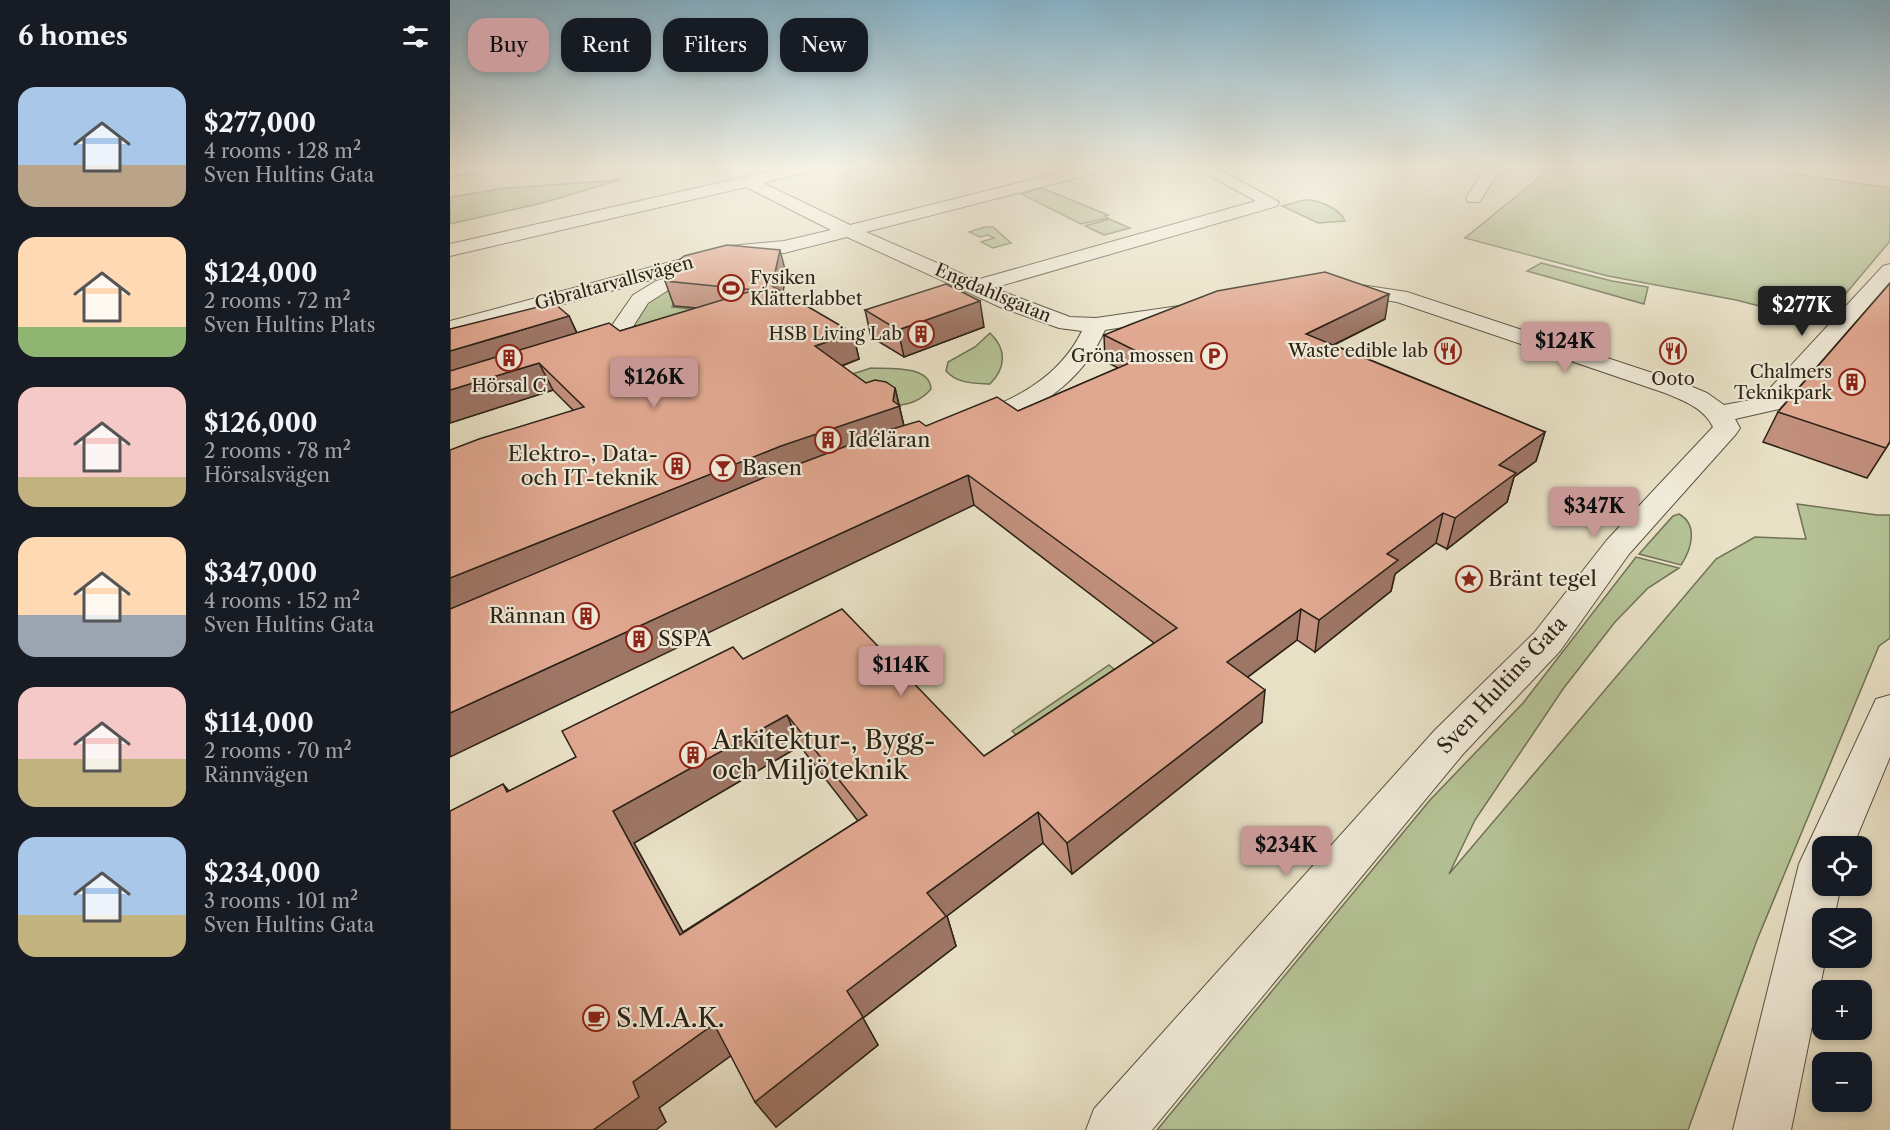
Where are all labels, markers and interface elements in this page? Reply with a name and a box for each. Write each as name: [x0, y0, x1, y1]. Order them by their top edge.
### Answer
chip: Buy: [468, 18, 549, 72]
chip: Rent: [561, 18, 651, 72]
chip: Filters: [663, 18, 768, 72]
chip: New: [780, 18, 868, 72]
text: 6 homes: [18, 20, 128, 52]
icon: filters: [399, 20, 432, 53]
text: $277,000: [204, 107, 316, 139]
icon: home: [66, 111, 138, 183]
text: 4 rooms · 128 m²: [204, 139, 361, 163]
text: Sven Hultins Gata: [204, 163, 374, 187]
street label: Gibraltarvallsvägen: [532, 251, 696, 315]
text: $124,000: [204, 257, 318, 289]
street label: Engdahlsgatan: [932, 259, 1054, 327]
icon: home: [66, 261, 138, 333]
place label: Fysiken Klätterlabbet: [750, 267, 863, 310]
sports icon: Fysiken Klätterlabbet: [716, 273, 746, 303]
pin: $277K: [1760, 286, 1844, 337]
text: 2 rooms · 72 m²: [204, 289, 351, 313]
text: $277K: [1772, 293, 1832, 317]
text: Sven Hultins Plats: [204, 313, 375, 337]
building icon: HSB Living Lab: [906, 319, 936, 349]
pin: $124K: [1523, 322, 1607, 373]
place label: HSB Living Lab: [768, 323, 902, 345]
text: $124K: [1535, 329, 1595, 353]
restaurant icon: Waste edible lab: [1433, 336, 1463, 366]
restaurant icon: Ooto: [1658, 336, 1688, 366]
place label: Waste edible lab: [1287, 340, 1428, 362]
parking icon: Gröna mossen: [1199, 341, 1229, 371]
building icon: Hörsal C: [494, 343, 524, 373]
place label: Gröna mossen: [1071, 345, 1194, 367]
pin: $126K: [612, 358, 696, 409]
place label: Chalmers Teknikpark: [1734, 361, 1834, 404]
text: $126K: [624, 365, 684, 389]
building icon: Chalmers Teknikpark: [1837, 367, 1867, 397]
place label: Ooto: [1651, 368, 1695, 390]
place label: Hörsal C: [472, 375, 546, 397]
text: $126,000: [204, 407, 318, 439]
icon: home: [66, 411, 138, 483]
building icon: Idéläran: [813, 425, 843, 455]
place label: Idéläran: [848, 427, 930, 452]
text: 2 rooms · 78 m²: [204, 439, 351, 463]
place label: Elektro-, Data- och IT-teknik: [508, 441, 659, 490]
building icon: Elektro-, Data- och IT-teknik: [662, 451, 692, 481]
bar icon: Basen: [708, 453, 738, 483]
place label: Basen: [742, 455, 802, 480]
text: Hörsalsvägen: [204, 463, 330, 487]
pin: $347K: [1552, 487, 1636, 538]
text: $347K: [1564, 494, 1624, 518]
text: $347,000: [204, 557, 317, 589]
icon: home: [66, 561, 138, 633]
place icon: Bränt tegel: [1454, 564, 1484, 594]
place label: Bränt tegel: [1488, 566, 1597, 591]
text: 4 rooms · 152 m²: [204, 589, 360, 613]
building icon: Rännan: [571, 601, 601, 631]
place label: Rännan: [489, 603, 566, 628]
street label: Sven Hultins Gata: [1432, 610, 1572, 759]
text: Sven Hultins Gata: [204, 613, 374, 637]
building icon: SSPA: [624, 624, 654, 654]
place label: SSPA: [658, 626, 712, 651]
pin: $114K: [859, 646, 943, 697]
text: $114K: [873, 653, 930, 677]
text: $114,000: [204, 707, 314, 739]
icon: home: [66, 711, 138, 783]
place label: Arkitektur-, Bygg- och Miljöteknik: [711, 724, 936, 786]
text: 2 rooms · 70 m²: [204, 739, 352, 763]
building icon: Arkitektur-, Bygg- och Miljöteknik: [678, 740, 708, 770]
text: Rännvägen: [204, 763, 309, 787]
pin: $234K: [1244, 826, 1328, 877]
text: $234K: [1255, 833, 1317, 857]
map controls: [1812, 836, 1872, 1112]
button: locate: [1812, 836, 1872, 896]
text: $234,000: [204, 857, 321, 889]
icon: home: [66, 861, 138, 933]
text: 3 rooms · 101 m²: [204, 889, 358, 913]
button: layers: [1812, 908, 1872, 968]
text: Sven Hultins Gata: [204, 913, 374, 937]
button: +: [1812, 980, 1872, 1040]
place label: S.M.A.K.: [616, 1002, 725, 1034]
cafe icon: S.M.A.K.: [581, 1003, 611, 1033]
button: −: [1812, 1052, 1872, 1112]

